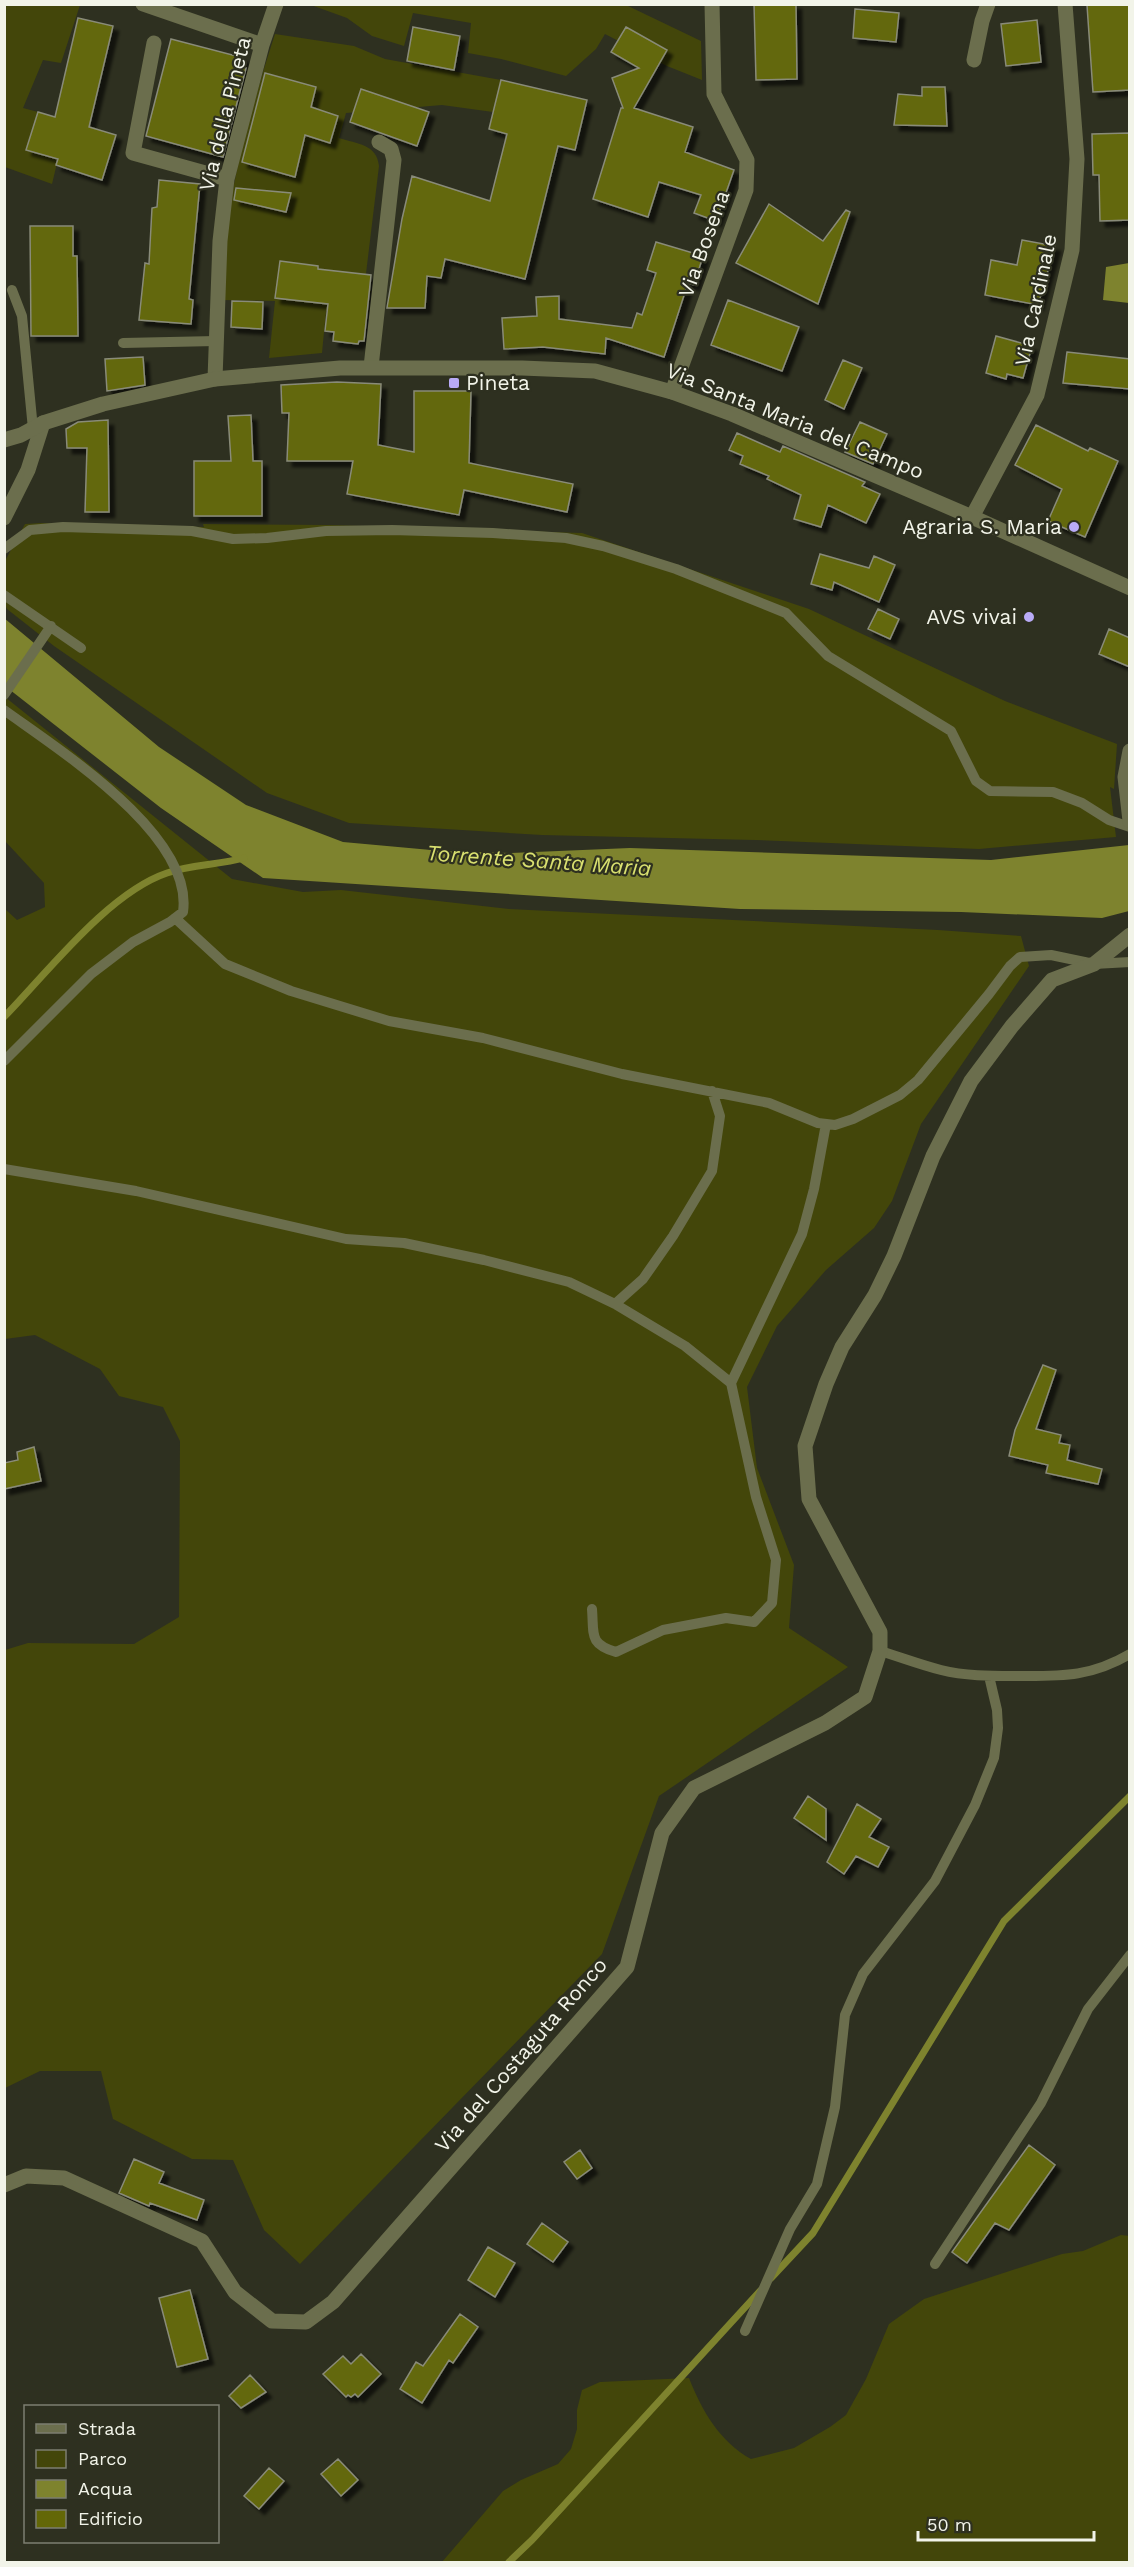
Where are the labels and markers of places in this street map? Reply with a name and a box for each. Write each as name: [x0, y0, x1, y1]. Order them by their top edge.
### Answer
place label: Pineta: [466, 370, 530, 395]
marker: Pineta: [447, 376, 461, 390]
place label: Agraria S. Maria: [902, 514, 1062, 539]
marker: Agraria S. Maria: [1067, 520, 1081, 534]
place label: AVS vivai: [926, 604, 1017, 629]
marker: AVS vivai: [1022, 610, 1036, 624]

